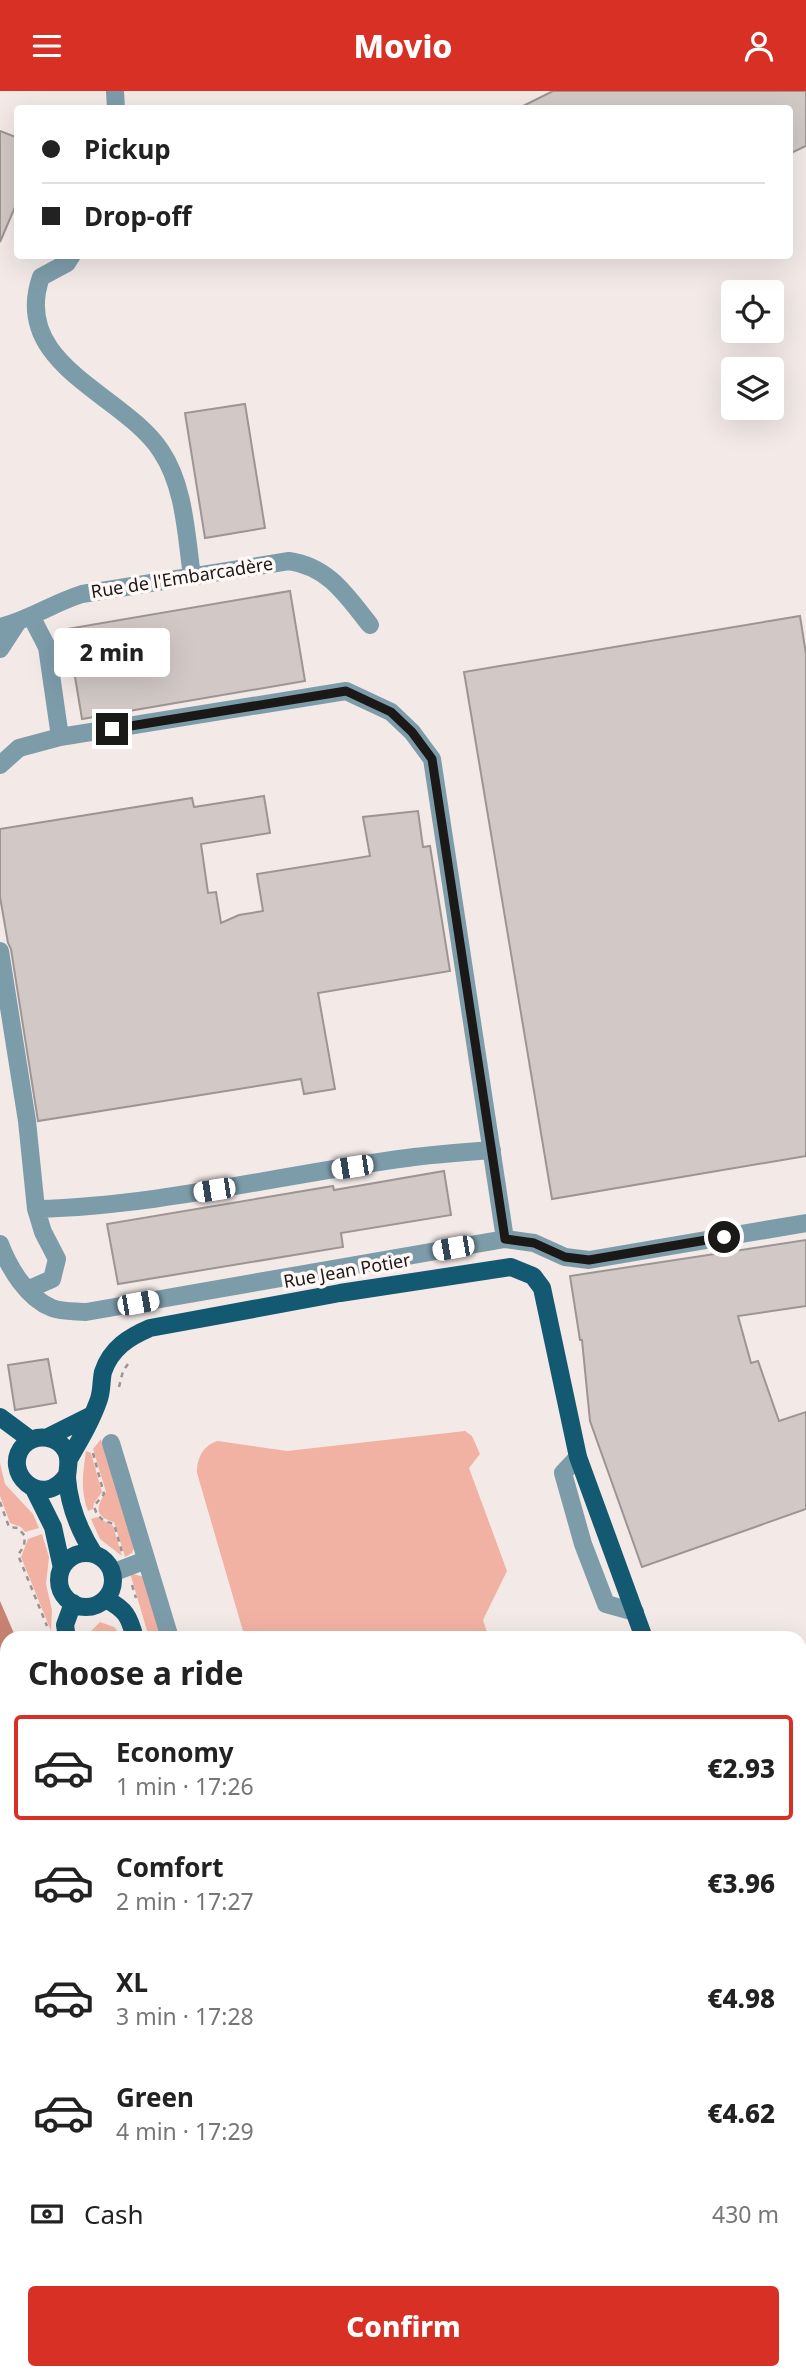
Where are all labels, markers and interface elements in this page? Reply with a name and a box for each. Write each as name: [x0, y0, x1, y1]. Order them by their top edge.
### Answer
text: Movio: [353, 24, 453, 67]
icon: menu: [28, 27, 66, 65]
icon: person: [740, 27, 778, 65]
text: Pickup: [84, 131, 171, 167]
text: Drop-off: [84, 198, 191, 234]
map controls: [721, 280, 784, 420]
button: locate: [721, 280, 784, 343]
button: layers: [721, 357, 784, 420]
street label: Rue de l'Embarcadère: [89, 551, 275, 603]
callout: 2 min: [54, 627, 170, 677]
text: 2 min: [80, 636, 144, 668]
route end: [96, 713, 128, 745]
car: [330, 1153, 375, 1181]
car: [192, 1176, 237, 1204]
route start: [708, 1221, 740, 1253]
car: [431, 1234, 476, 1262]
street label: Rue Jean Potier: [281, 1247, 413, 1293]
car: [116, 1289, 161, 1317]
text: Choose a ride: [28, 1651, 244, 1694]
text: Economy: [116, 1734, 234, 1770]
icon: car: [32, 1736, 95, 1799]
text: €2.93: [707, 1750, 775, 1786]
text: 1 min · 17:26: [116, 1770, 254, 1802]
text: Comfort: [116, 1849, 224, 1885]
icon: car: [32, 1851, 95, 1914]
text: €3.96: [707, 1865, 775, 1901]
text: 2 min · 17:27: [116, 1885, 254, 1917]
text: XL: [116, 1964, 148, 2000]
icon: car: [32, 1966, 95, 2029]
text: €4.98: [707, 1980, 775, 2016]
text: 3 min · 17:28: [116, 2000, 254, 2032]
text: Green: [116, 2079, 194, 2115]
icon: car: [32, 2081, 95, 2144]
text: €4.62: [707, 2095, 775, 2131]
text: 4 min · 17:29: [116, 2115, 254, 2147]
icon: cash: [28, 2195, 66, 2233]
text: Cash: [84, 2196, 144, 2232]
text: 430 m: [712, 2198, 779, 2230]
button: Confirm: [28, 2286, 779, 2366]

